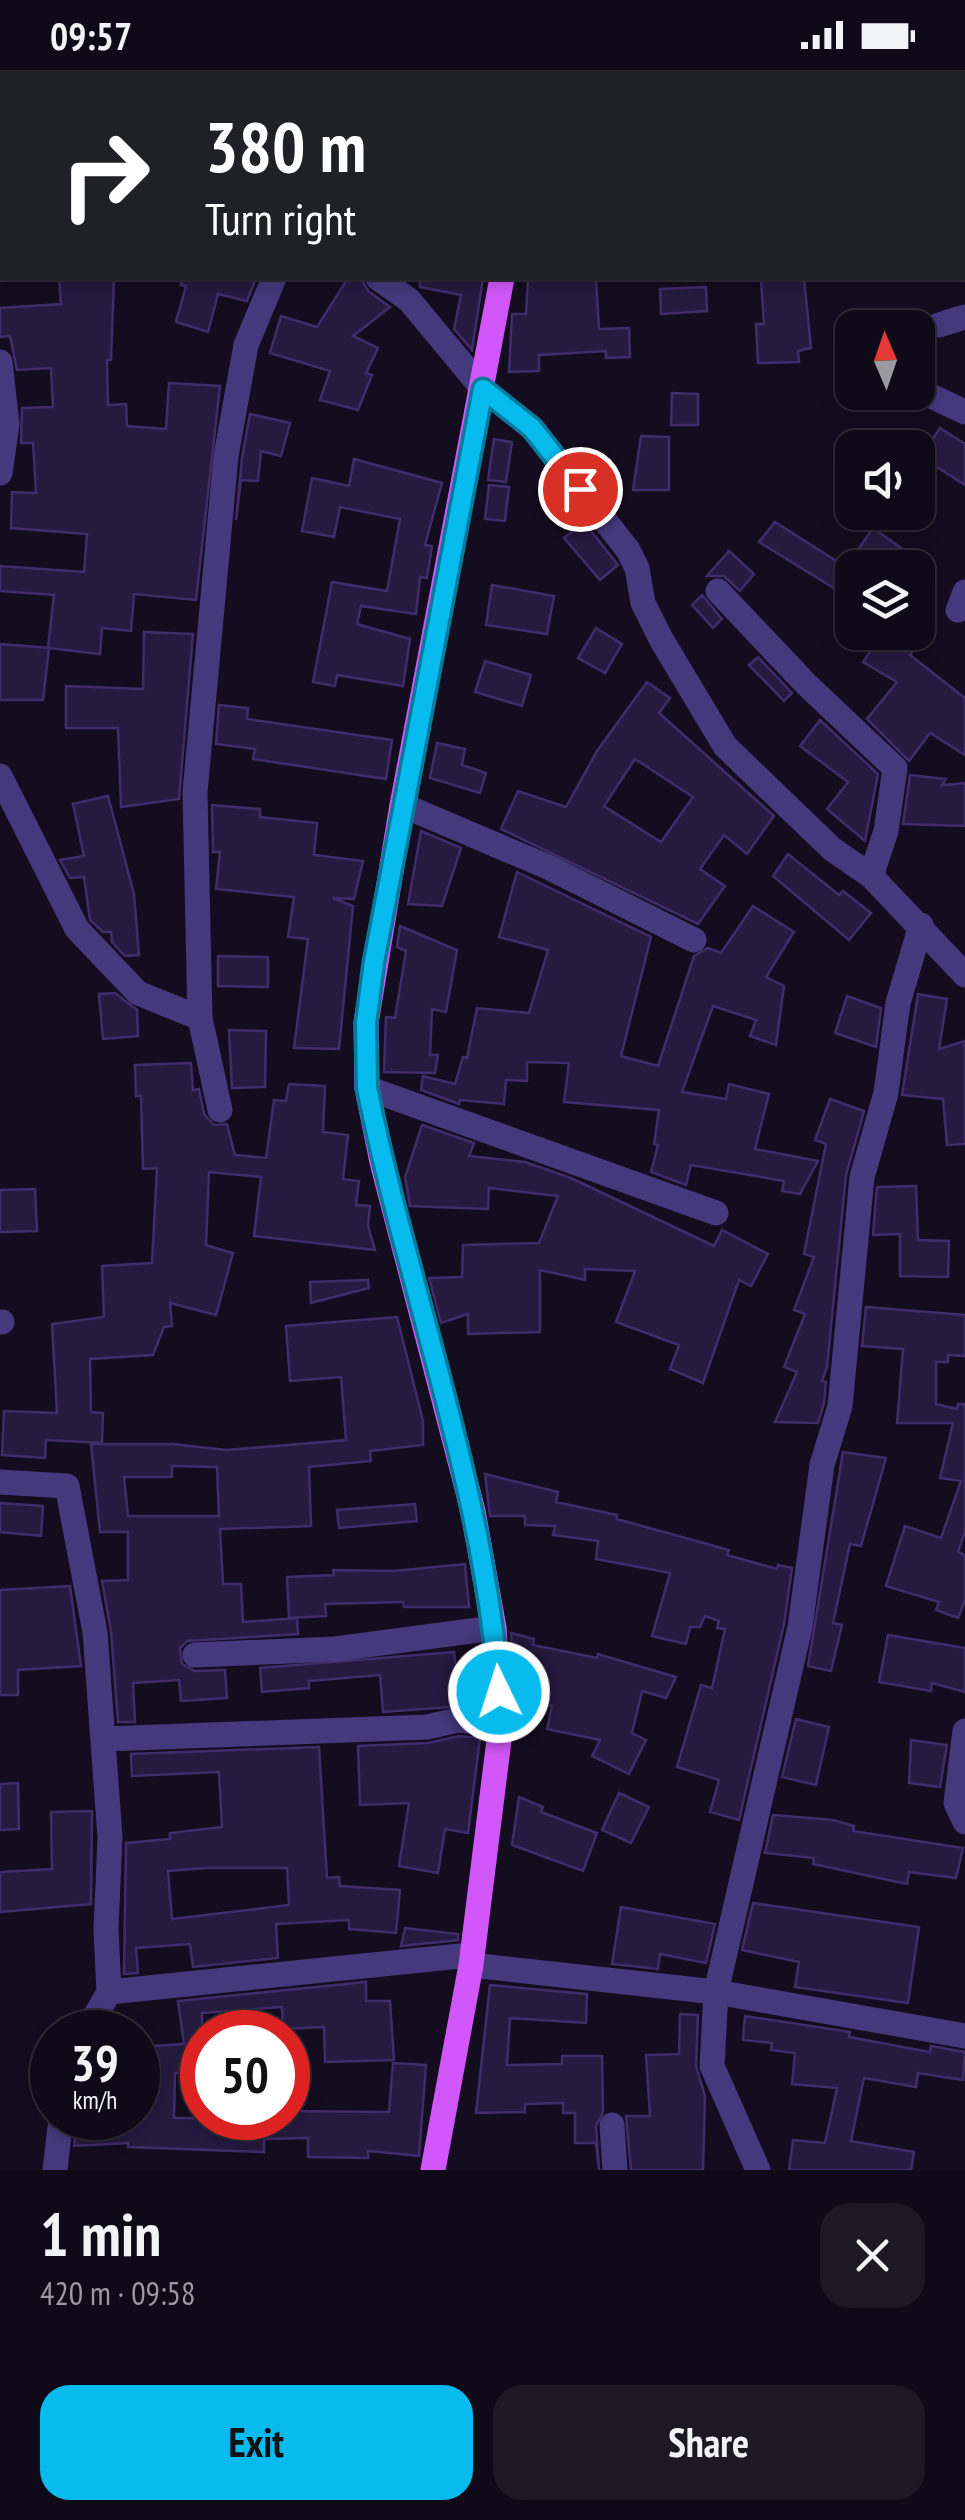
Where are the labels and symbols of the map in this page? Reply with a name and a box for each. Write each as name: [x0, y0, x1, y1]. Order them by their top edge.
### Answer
north arrow: [835, 310, 935, 410]
pin: [538, 447, 623, 532]
position arrow: [447, 1640, 551, 1744]
speed limit sign: 50: [180, 2010, 310, 2140]

